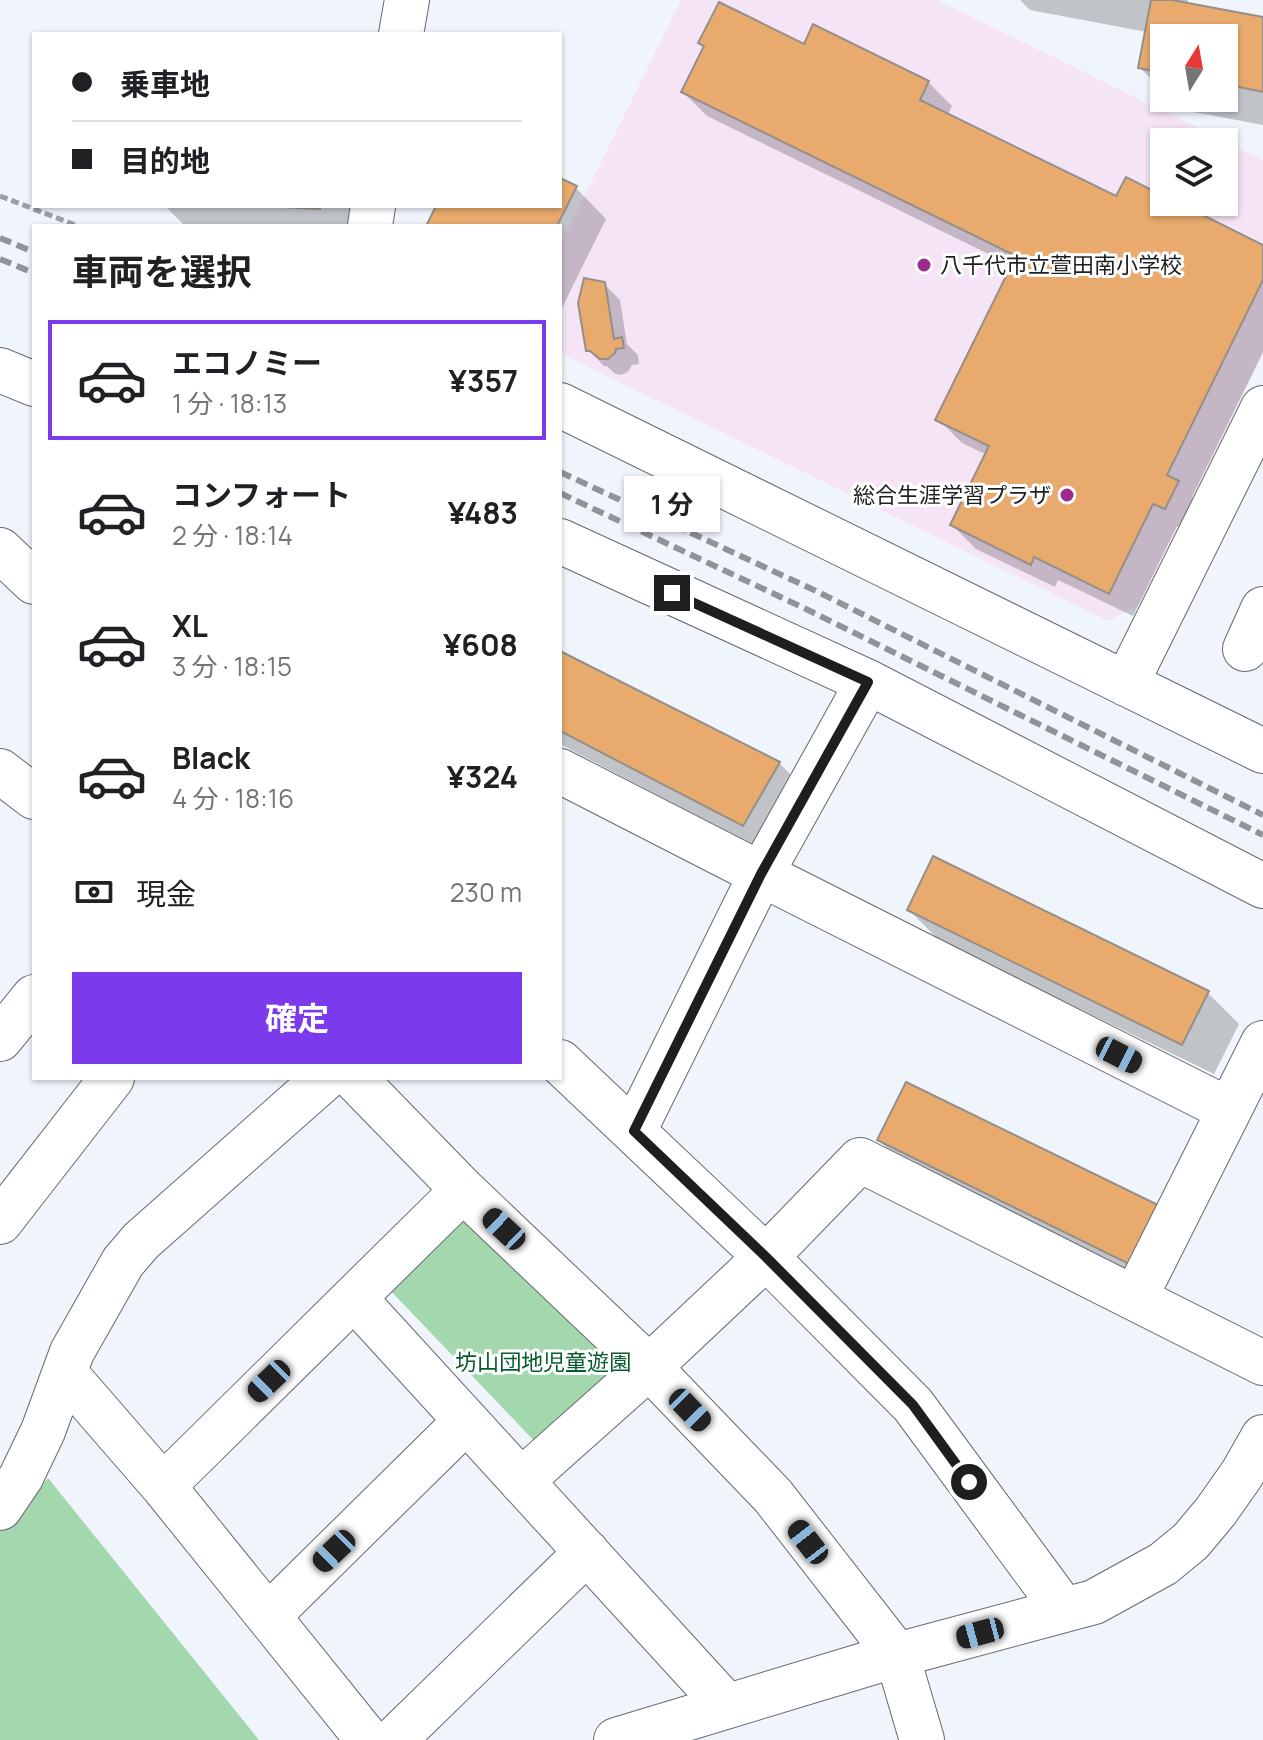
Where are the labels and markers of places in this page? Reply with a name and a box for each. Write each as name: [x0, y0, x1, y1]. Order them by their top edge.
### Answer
place label: 八千代市立萱田南小学校: [940, 250, 1182, 280]
marker: 八千代市立萱田南小学校: [915, 256, 933, 274]
place label: 総合生涯学習プラザ: [853, 480, 1051, 510]
marker: 総合生涯学習プラザ: [1058, 486, 1076, 504]

